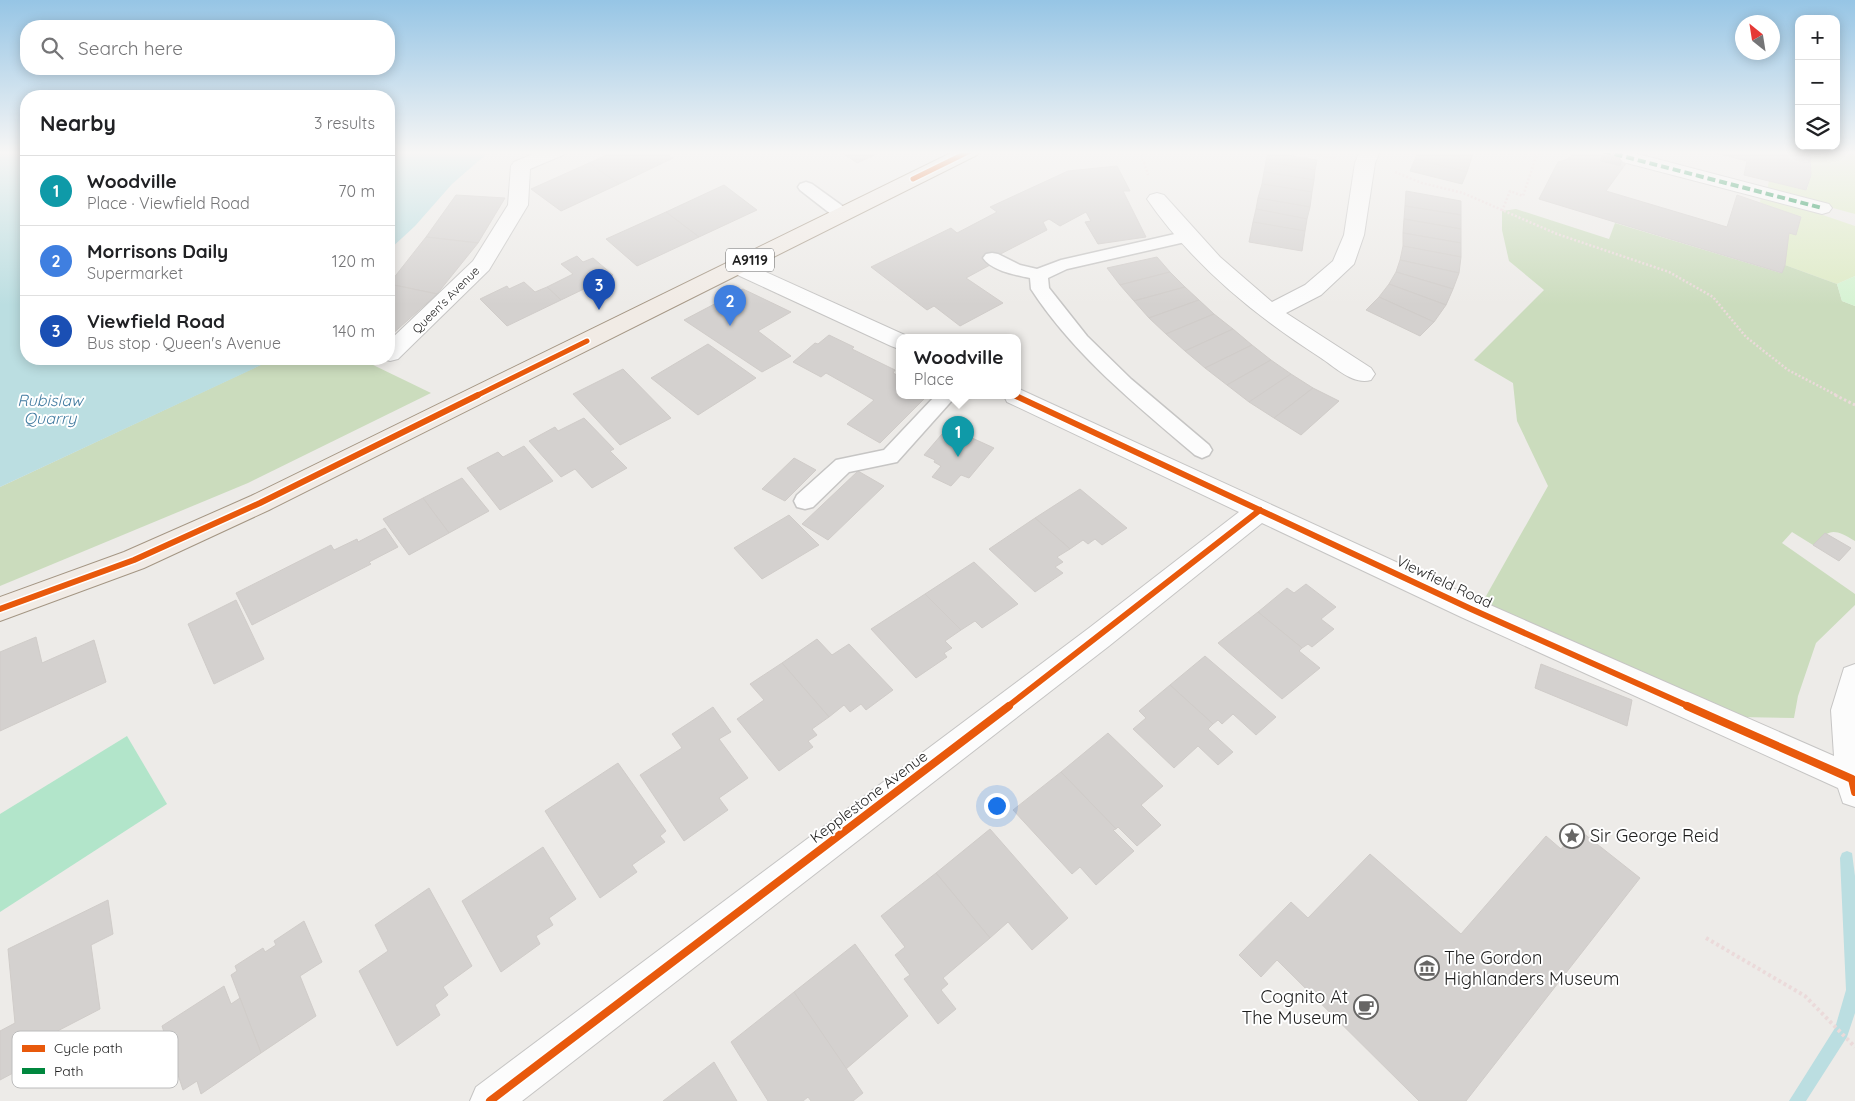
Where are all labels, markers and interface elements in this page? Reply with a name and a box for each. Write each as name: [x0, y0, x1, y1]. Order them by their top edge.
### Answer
north arrow: [1735, 15, 1780, 60]
map controls: [1795, 15, 1840, 150]
button: +: [1795, 15, 1840, 60]
search box: [20, 20, 395, 75]
icon: search: [38, 34, 66, 62]
text: Search here: [78, 36, 183, 60]
button: −: [1795, 60, 1840, 105]
button: layers: [1795, 105, 1840, 150]
text: Nearby: [40, 110, 116, 136]
text: 3 results: [314, 113, 375, 133]
text: Woodville: [87, 169, 177, 193]
text: 1: [53, 181, 59, 201]
text: 70 m: [338, 181, 375, 201]
text: Place · Viewfield Road: [87, 193, 250, 213]
text: Morrisons Daily: [87, 239, 228, 263]
road number: A9119: [726, 248, 774, 272]
text: 2: [51, 251, 61, 271]
text: 120 m: [332, 251, 375, 271]
text: Supermarket: [87, 263, 183, 283]
street label: Queen's Avenue: [409, 263, 483, 336]
pin: 3: [583, 269, 615, 310]
pin: 2: [714, 285, 746, 326]
text: Viewfield Road: [87, 309, 225, 333]
text: 3: [52, 321, 60, 341]
text: 140 m: [332, 321, 375, 341]
text: Bus stop · Queen's Avenue: [87, 333, 281, 353]
popup: [896, 334, 1021, 399]
text: Woodville: [914, 345, 1003, 369]
text: Place: [914, 369, 954, 389]
water label: Rubislaw Quarry: [17, 390, 85, 428]
pin: 1: [942, 416, 974, 457]
street label: Viewfield Road: [1393, 551, 1495, 612]
street label: Kepplestone Avenue: [806, 746, 931, 847]
your location: [984, 793, 1010, 819]
place icon: Sir George Reid: [1559, 823, 1585, 849]
place label: Sir George Reid: [1590, 824, 1719, 847]
place label: The Gordon Highlanders Museum: [1444, 946, 1619, 990]
museum icon: The Gordon Highlanders Museum: [1414, 955, 1440, 981]
place label: Cognito At The Museum: [1241, 985, 1348, 1029]
cafe icon: Cognito At The Museum: [1353, 994, 1379, 1020]
legend: [12, 1031, 178, 1088]
text: Cycle path: [54, 1039, 123, 1057]
text: Path: [54, 1062, 83, 1080]

